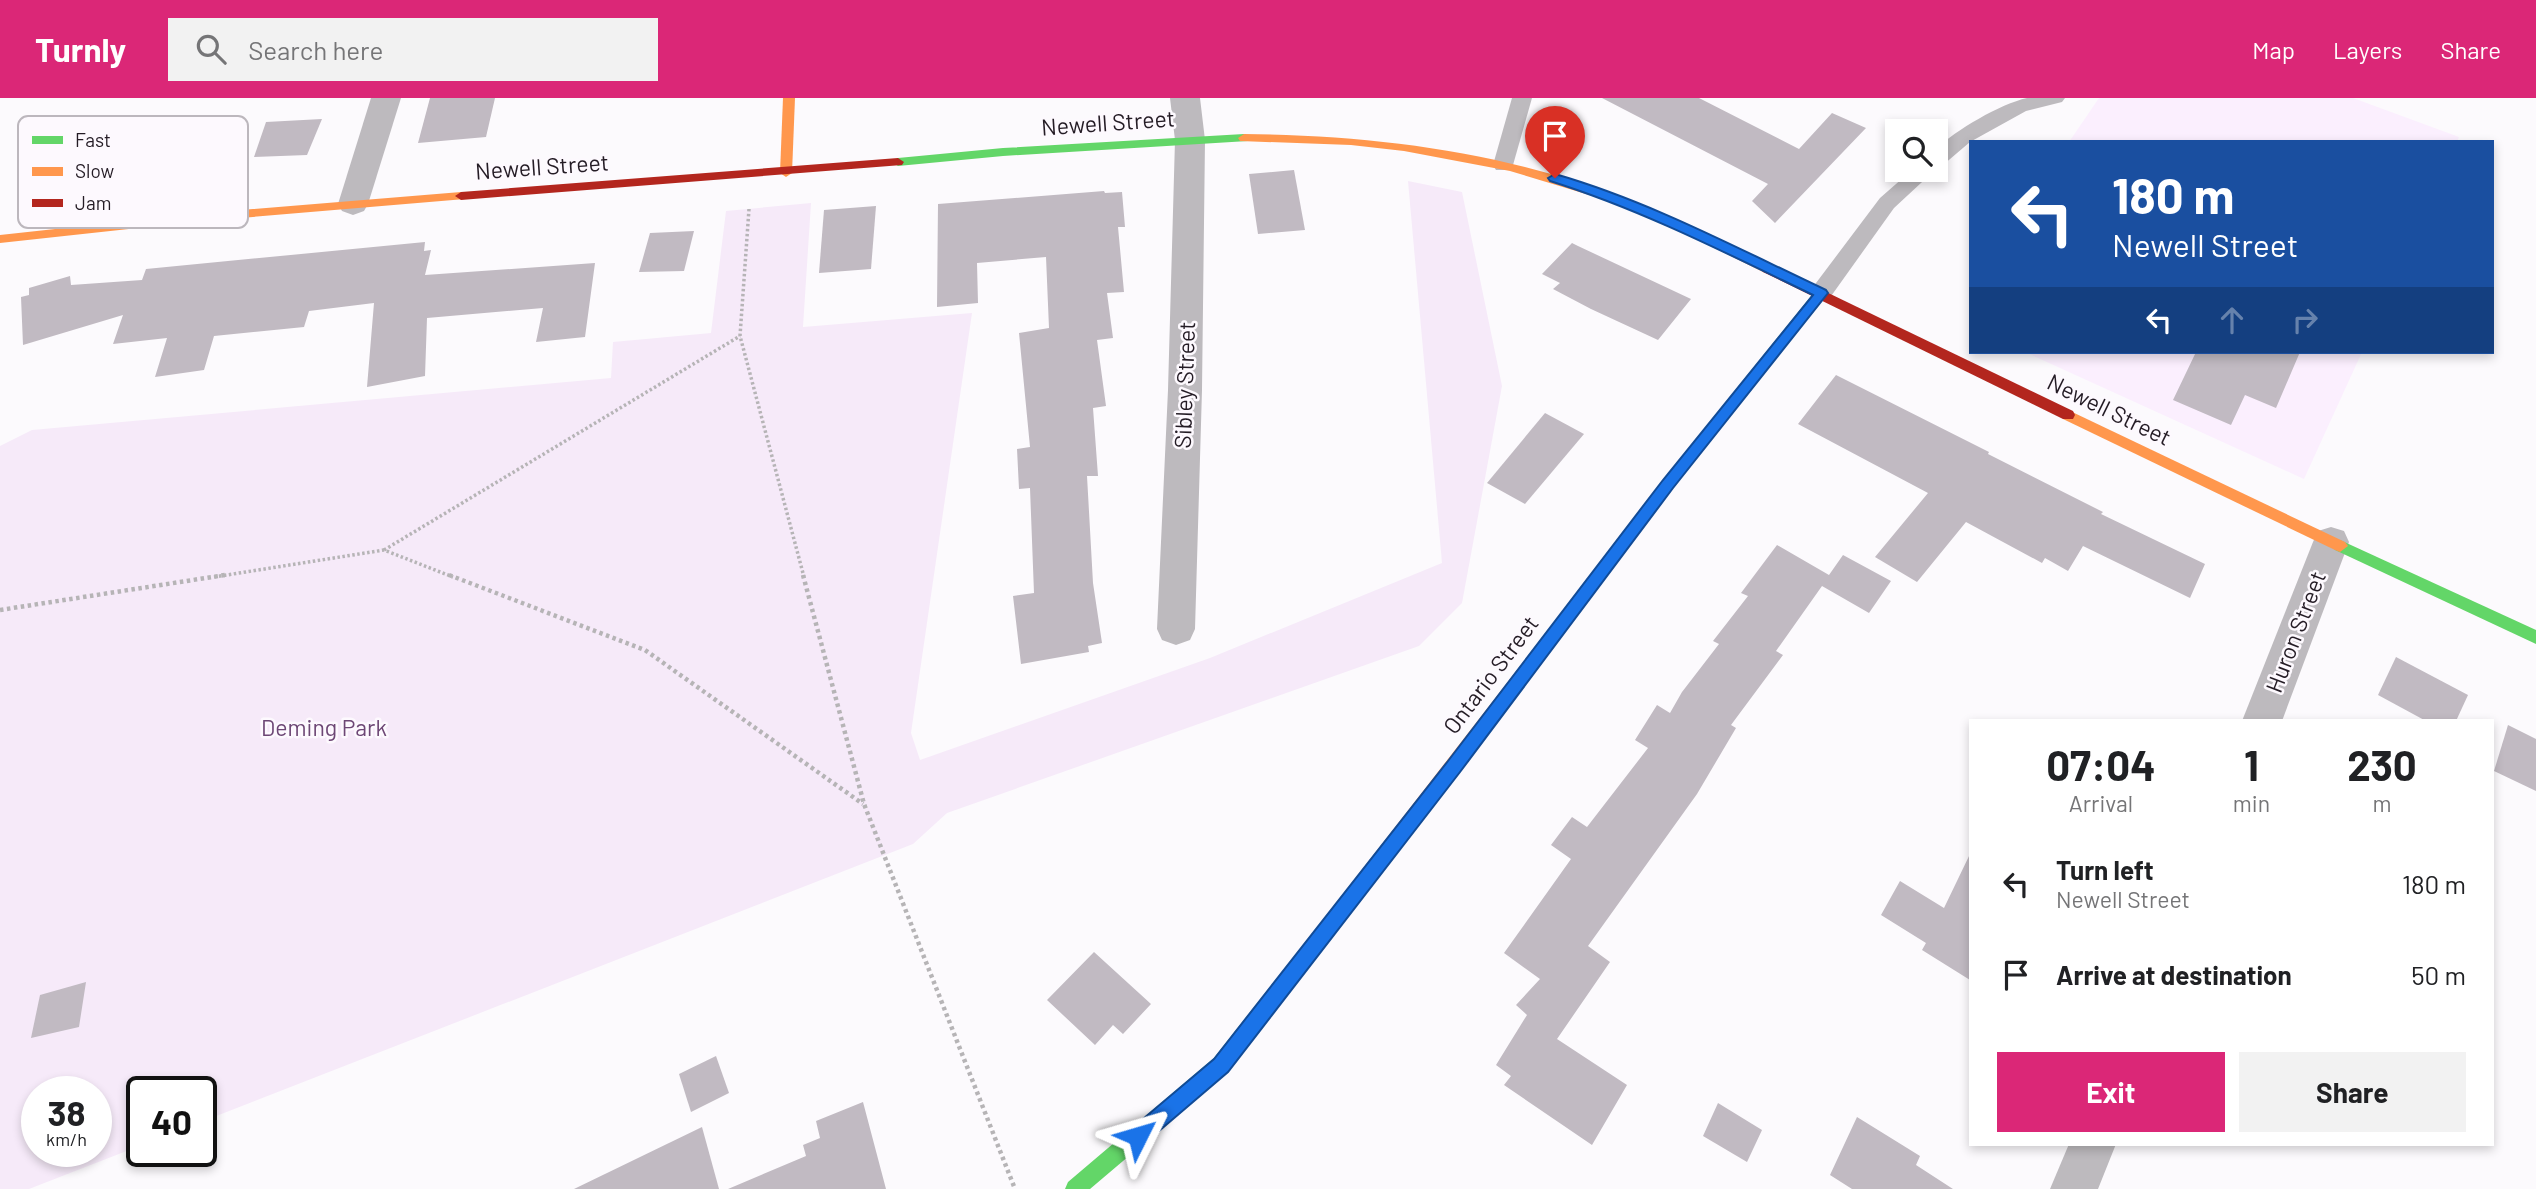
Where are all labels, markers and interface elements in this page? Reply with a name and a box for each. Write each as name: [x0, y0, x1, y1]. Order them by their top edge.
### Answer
search box: [168, 18, 658, 81]
text: Turnly: [35, 29, 126, 69]
icon: search: [192, 30, 230, 68]
text: Search here: [248, 34, 383, 65]
text: Map: [2252, 35, 2295, 64]
text: Layers: [2333, 35, 2402, 64]
text: Share: [2440, 35, 2501, 64]
street label: Newell Street: [1040, 103, 1176, 141]
pin: [1525, 106, 1585, 178]
legend: [18, 116, 248, 228]
icon: arrive: [1536, 117, 1574, 155]
map controls: [1885, 119, 1948, 182]
button: search: [1885, 119, 1948, 182]
text: Fast: [75, 128, 111, 151]
street label: Newell Street: [474, 147, 610, 185]
text: Slow: [75, 159, 114, 182]
text: 180 m: [2112, 165, 2235, 224]
icon: left: [1997, 168, 2088, 259]
text: Jam: [75, 191, 111, 214]
text: Newell Street: [2112, 225, 2298, 263]
icon: left: [2140, 301, 2178, 339]
icon: ahead: [2213, 301, 2251, 339]
icon: right: [2286, 301, 2324, 339]
street label: Sibley Street: [1168, 321, 1200, 449]
street label: Newell Street: [2043, 367, 2176, 451]
street label: Huron Street: [2259, 567, 2331, 696]
street label: Ontario Street: [1437, 610, 1544, 739]
park label: Deming Park: [261, 713, 387, 741]
text: 07:04: [2046, 739, 2156, 789]
text: 1: [2244, 739, 2259, 789]
text: 230: [2347, 739, 2417, 789]
text: Arrival: [2069, 789, 2133, 817]
text: min: [2233, 789, 2270, 817]
text: m: [2373, 789, 2392, 817]
text: Turn left: [2056, 854, 2154, 885]
icon: left: [1997, 865, 2035, 903]
text: 180 m: [2402, 868, 2466, 899]
text: Newell Street: [2056, 885, 2190, 913]
icon: arrive: [1997, 956, 2035, 994]
text: Arrive at destination: [2056, 959, 2292, 990]
text: 50 m: [2411, 959, 2466, 990]
button: Exit: [1997, 1052, 2225, 1132]
button: Share: [2239, 1052, 2466, 1132]
speed limit sign: 40: [126, 1076, 217, 1167]
text: 38: [48, 1091, 85, 1133]
position arrow: [1101, 1099, 1175, 1173]
text: km/h: [46, 1128, 87, 1150]

